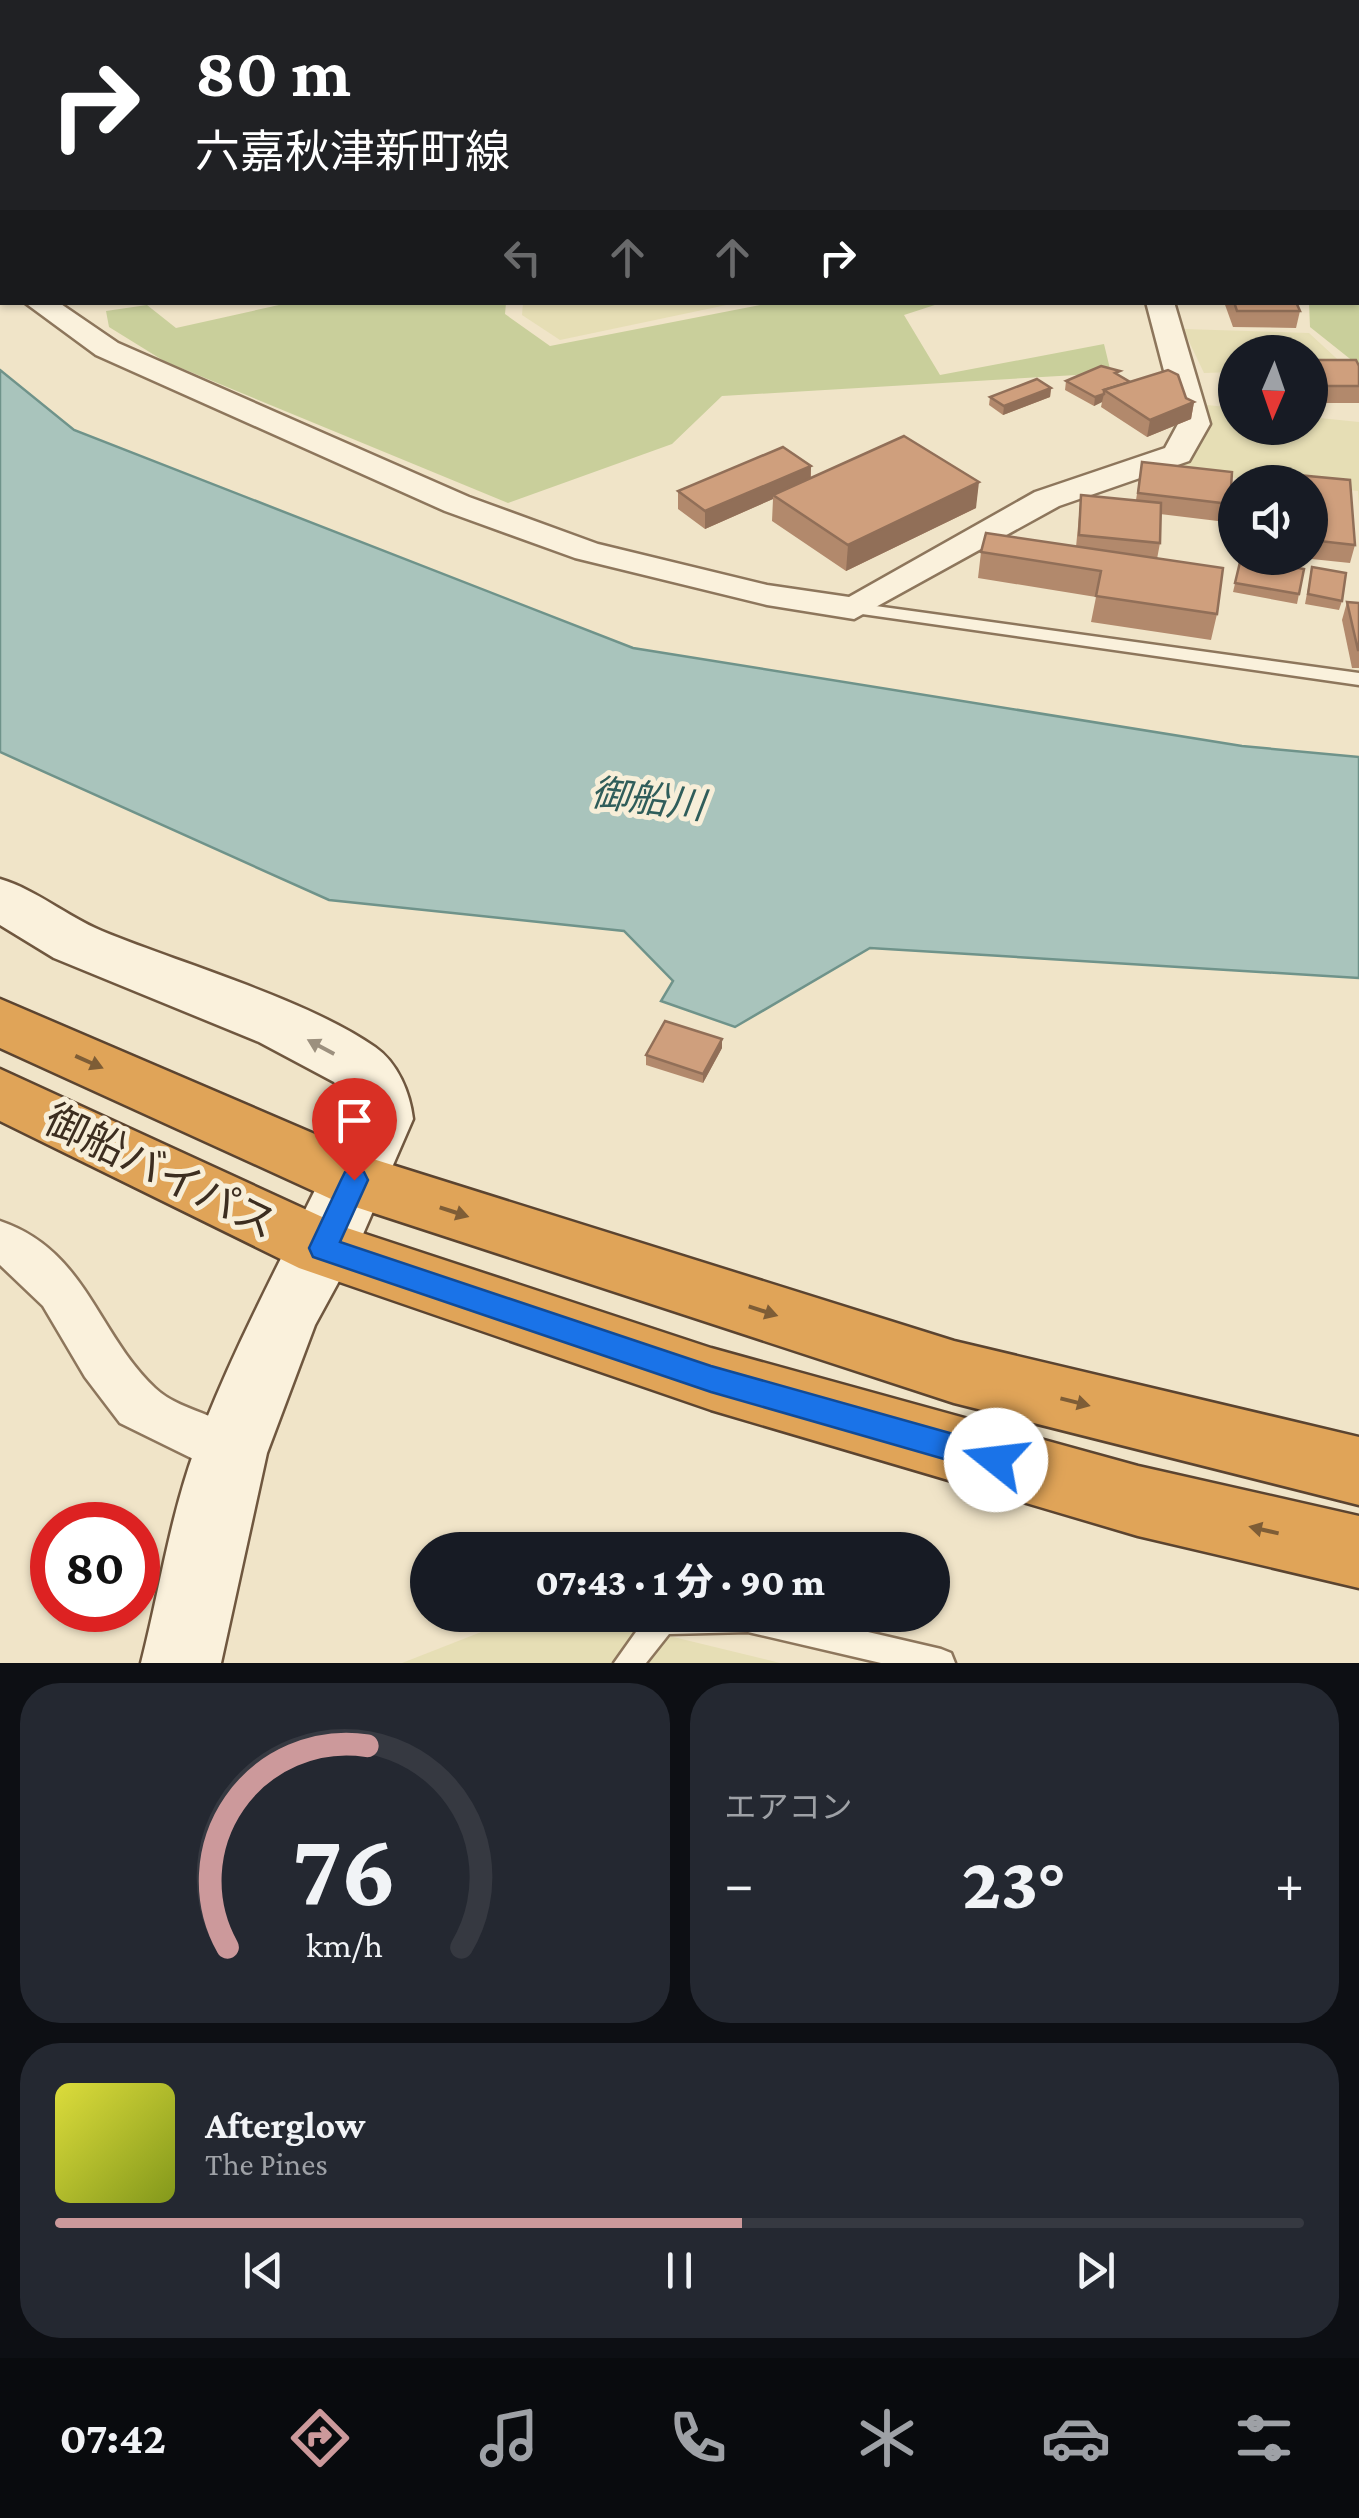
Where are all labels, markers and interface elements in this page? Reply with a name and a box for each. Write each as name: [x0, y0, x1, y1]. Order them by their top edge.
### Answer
text: 80 m: [195, 33, 351, 111]
icon: right: [30, 40, 160, 170]
text: 六嘉秋津新町線: [195, 127, 510, 177]
icon: left: [495, 230, 550, 285]
icon: ahead: [600, 230, 655, 285]
icon: ahead: [705, 230, 760, 285]
icon: right: [810, 230, 865, 285]
north arrow: [1218, 335, 1328, 445]
map controls: [1218, 335, 1328, 575]
button: sound: [1218, 465, 1328, 575]
water label: 御船川: [589, 771, 711, 827]
one-way arrow: [307, 1039, 336, 1056]
one-way arrow: [74, 1054, 104, 1070]
pin: [312, 1078, 397, 1181]
icon: arrive: [327, 1093, 382, 1148]
street label: 御船バイパス: [38, 1095, 284, 1248]
one-way arrow: [439, 1205, 470, 1220]
one-way arrow: [749, 1305, 779, 1320]
one-way arrow: [1060, 1395, 1091, 1410]
position arrow: [944, 1408, 1048, 1512]
speed limit sign: 80: [30, 1502, 160, 1632]
one-way arrow: [1248, 1522, 1279, 1537]
text: 07:43 · 1 分 · 90 m: [535, 1561, 825, 1603]
text: エアコン: [725, 1789, 853, 1825]
text: 76: [292, 1812, 397, 1927]
text: 23°: [962, 1841, 1067, 1924]
text: −: [725, 1853, 754, 1914]
text: +: [1275, 1853, 1304, 1914]
text: km/h: [306, 1925, 383, 1965]
text: Afterglow: [205, 2104, 365, 2146]
text: The Pines: [205, 2146, 328, 2182]
icon: previous: [236, 2243, 291, 2298]
icon: pause: [652, 2243, 707, 2298]
icon: next: [1068, 2243, 1123, 2298]
icon: directions: [285, 2403, 355, 2473]
icon: music: [474, 2403, 544, 2473]
icon: phone: [663, 2403, 733, 2473]
icon: climate: [852, 2403, 922, 2473]
icon: car: [1041, 2403, 1111, 2473]
icon: filters: [1229, 2403, 1299, 2473]
text: 07:42: [59, 2413, 166, 2463]

